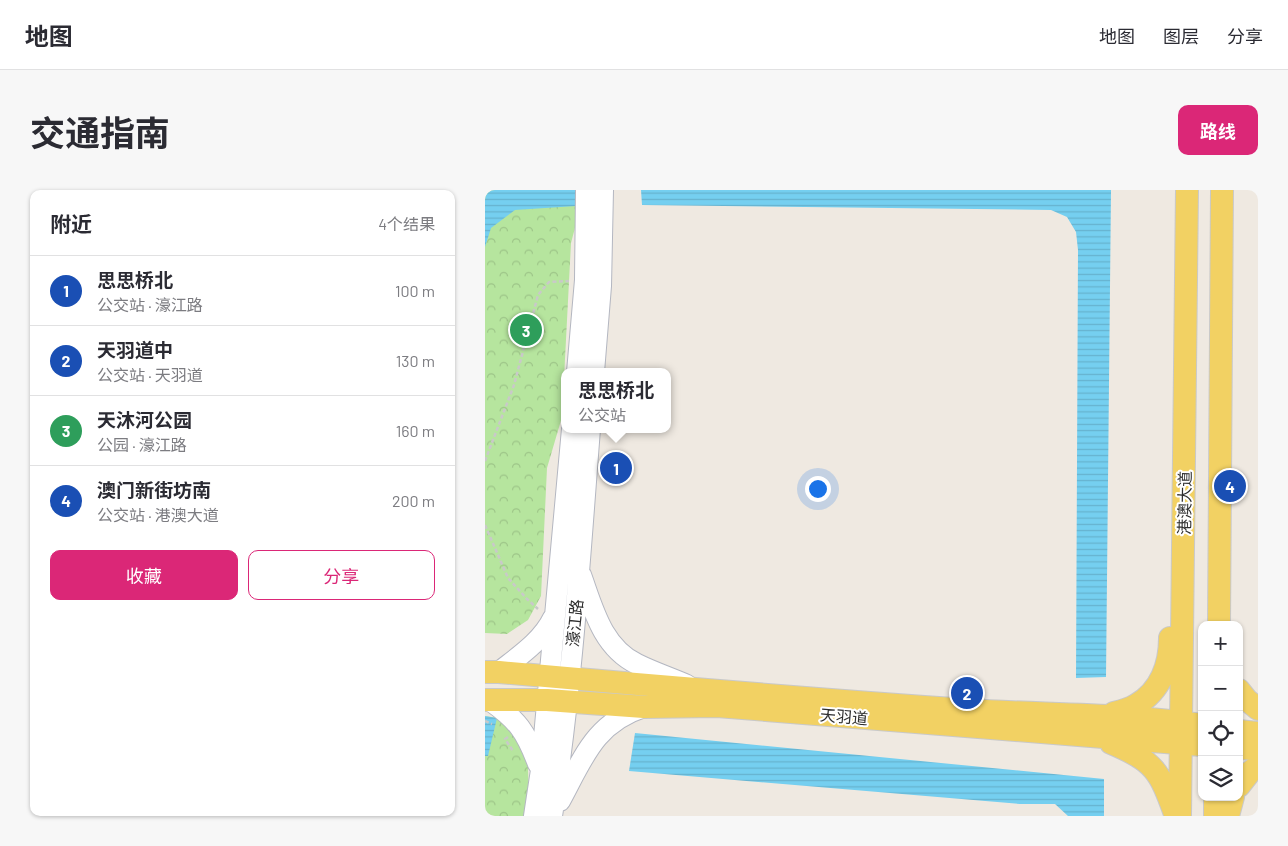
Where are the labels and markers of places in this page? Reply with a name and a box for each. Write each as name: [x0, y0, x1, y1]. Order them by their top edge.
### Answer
pin: 3: [510, 311, 542, 349]
pin: 1: [600, 449, 632, 487]
pin: 4: [1214, 467, 1246, 505]
pin: 2: [951, 674, 983, 712]

